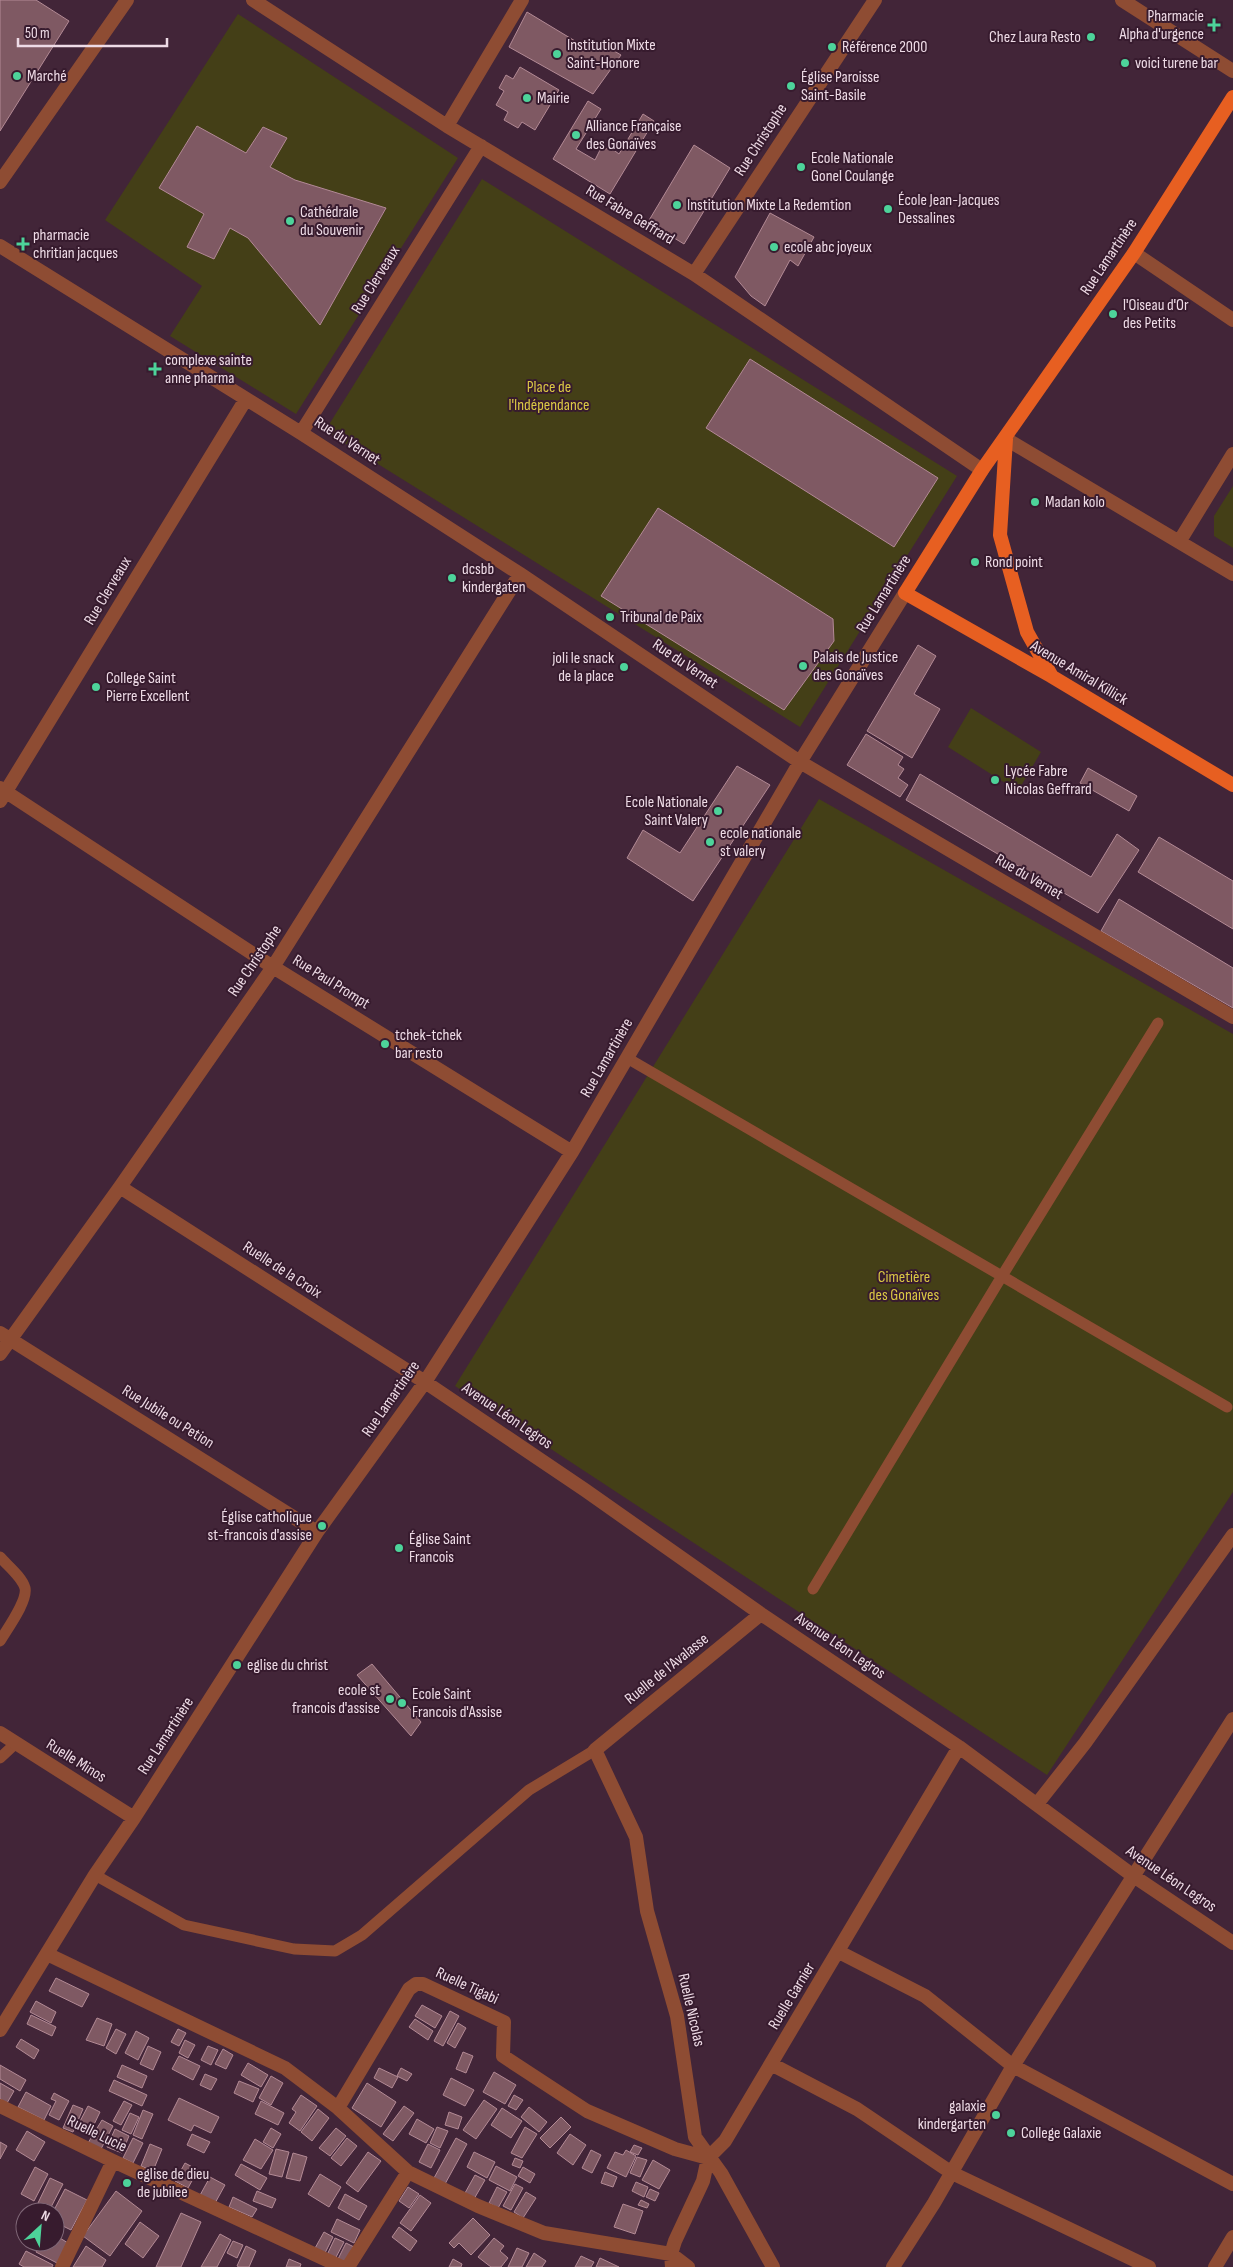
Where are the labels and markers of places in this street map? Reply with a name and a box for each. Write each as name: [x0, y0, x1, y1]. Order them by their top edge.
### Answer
place label: Pharmacie Alpha d'urgence: [1118, 7, 1204, 44]
marker: Pharmacie Alpha d'urgence: [1208, 19, 1220, 31]
place label: Chez Laura Resto: [989, 28, 1081, 47]
marker: Chez Laura Resto: [1085, 31, 1097, 43]
place label: Institution Mixte Saint-Honore: [567, 36, 656, 73]
place label: Référence 2000: [842, 38, 927, 57]
marker: Référence 2000: [826, 41, 838, 53]
marker: Institution Mixte Saint-Honore: [551, 48, 563, 60]
place label: voici turene bar: [1135, 54, 1218, 73]
marker: voici turene bar: [1119, 57, 1131, 69]
place label: Marché: [27, 67, 67, 86]
place label: Église Paroisse Saint-Basile: [801, 68, 879, 105]
marker: Marché: [11, 70, 23, 82]
marker: Église Paroisse Saint-Basile: [785, 80, 797, 92]
place label: Mairie: [537, 89, 570, 108]
marker: Mairie: [521, 92, 533, 104]
place label: Alliance Française des Gonaïves: [585, 117, 682, 154]
marker: Alliance Française des Gonaïves: [570, 129, 582, 141]
place label: Ecole Nationale Gonel Coulange: [811, 149, 894, 186]
marker: Ecole Nationale Gonel Coulange: [795, 161, 807, 173]
place label: École Jean-Jacques Dessalines: [898, 191, 1000, 228]
place label: Institution Mixte La Redemtion: [687, 196, 851, 215]
marker: Institution Mixte La Redemtion: [671, 199, 683, 211]
place label: Cathédrale du Souvenir: [300, 203, 363, 240]
marker: École Jean-Jacques Dessalines: [882, 203, 894, 215]
marker: Cathédrale du Souvenir: [284, 215, 296, 227]
place label: pharmacie chritian jacques: [33, 226, 118, 263]
marker: pharmacie chritian jacques: [17, 238, 29, 250]
place label: ecole abc joyeux: [784, 238, 872, 257]
marker: ecole abc joyeux: [768, 241, 780, 253]
place label: l'Oiseau d'Or des Petits: [1123, 296, 1189, 333]
marker: l'Oiseau d'Or des Petits: [1107, 308, 1119, 320]
place label: complexe sainte anne pharma: [165, 351, 252, 388]
marker: complexe sainte anne pharma: [149, 363, 161, 375]
place label: Madan kolo: [1045, 493, 1105, 512]
marker: Madan kolo: [1029, 496, 1041, 508]
place label: Rond point: [985, 553, 1043, 572]
marker: Rond point: [969, 556, 981, 568]
place label: dcsbb kindergaten: [462, 560, 526, 597]
marker: dcsbb kindergaten: [446, 572, 458, 584]
place label: Tribunal de Paix: [620, 608, 702, 627]
marker: Tribunal de Paix: [604, 611, 616, 623]
place label: Palais de Justice des Gonaïves: [813, 648, 898, 685]
place label: joli le snack de la place: [551, 649, 614, 686]
marker: Palais de Justice des Gonaïves: [797, 660, 809, 672]
marker: joli le snack de la place: [618, 661, 630, 673]
place label: College Saint Pierre Excellent: [106, 669, 189, 706]
marker: College Saint Pierre Excellent: [90, 681, 102, 693]
place label: Lycée Fabre Nicolas Geffrard: [1005, 762, 1092, 799]
marker: Lycée Fabre Nicolas Geffrard: [989, 774, 1001, 786]
place label: Ecole Nationale Saint Valery: [625, 793, 708, 830]
marker: Ecole Nationale Saint Valery: [712, 805, 724, 817]
place label: ecole nationale st valery: [720, 824, 801, 861]
marker: ecole nationale st valery: [704, 836, 716, 848]
place label: tchek-tchek bar resto: [395, 1026, 462, 1063]
marker: tchek-tchek bar resto: [379, 1038, 391, 1050]
place label: Église catholique st-francois d'assise: [207, 1508, 312, 1545]
marker: Église catholique st-francois d'assise: [316, 1520, 328, 1532]
place label: Église Saint Francois: [409, 1530, 471, 1567]
marker: Église Saint Francois: [393, 1542, 405, 1554]
place label: eglise du christ: [247, 1656, 328, 1675]
marker: eglise du christ: [231, 1659, 243, 1671]
place label: ecole st francois d'assise: [292, 1681, 380, 1718]
place label: Ecole Saint Francois d'Assise: [412, 1685, 502, 1722]
marker: ecole st francois d'assise: [384, 1693, 396, 1705]
marker: Ecole Saint Francois d'Assise: [396, 1697, 408, 1709]
place label: galaxie kindergarten: [918, 2097, 986, 2134]
marker: galaxie kindergarten: [990, 2109, 1002, 2121]
place label: College Galaxie: [1021, 2124, 1102, 2143]
marker: College Galaxie: [1005, 2127, 1017, 2139]
place label: eglise de dieu de jubilee: [137, 2165, 209, 2202]
marker: eglise de dieu de jubilee: [121, 2177, 133, 2189]

